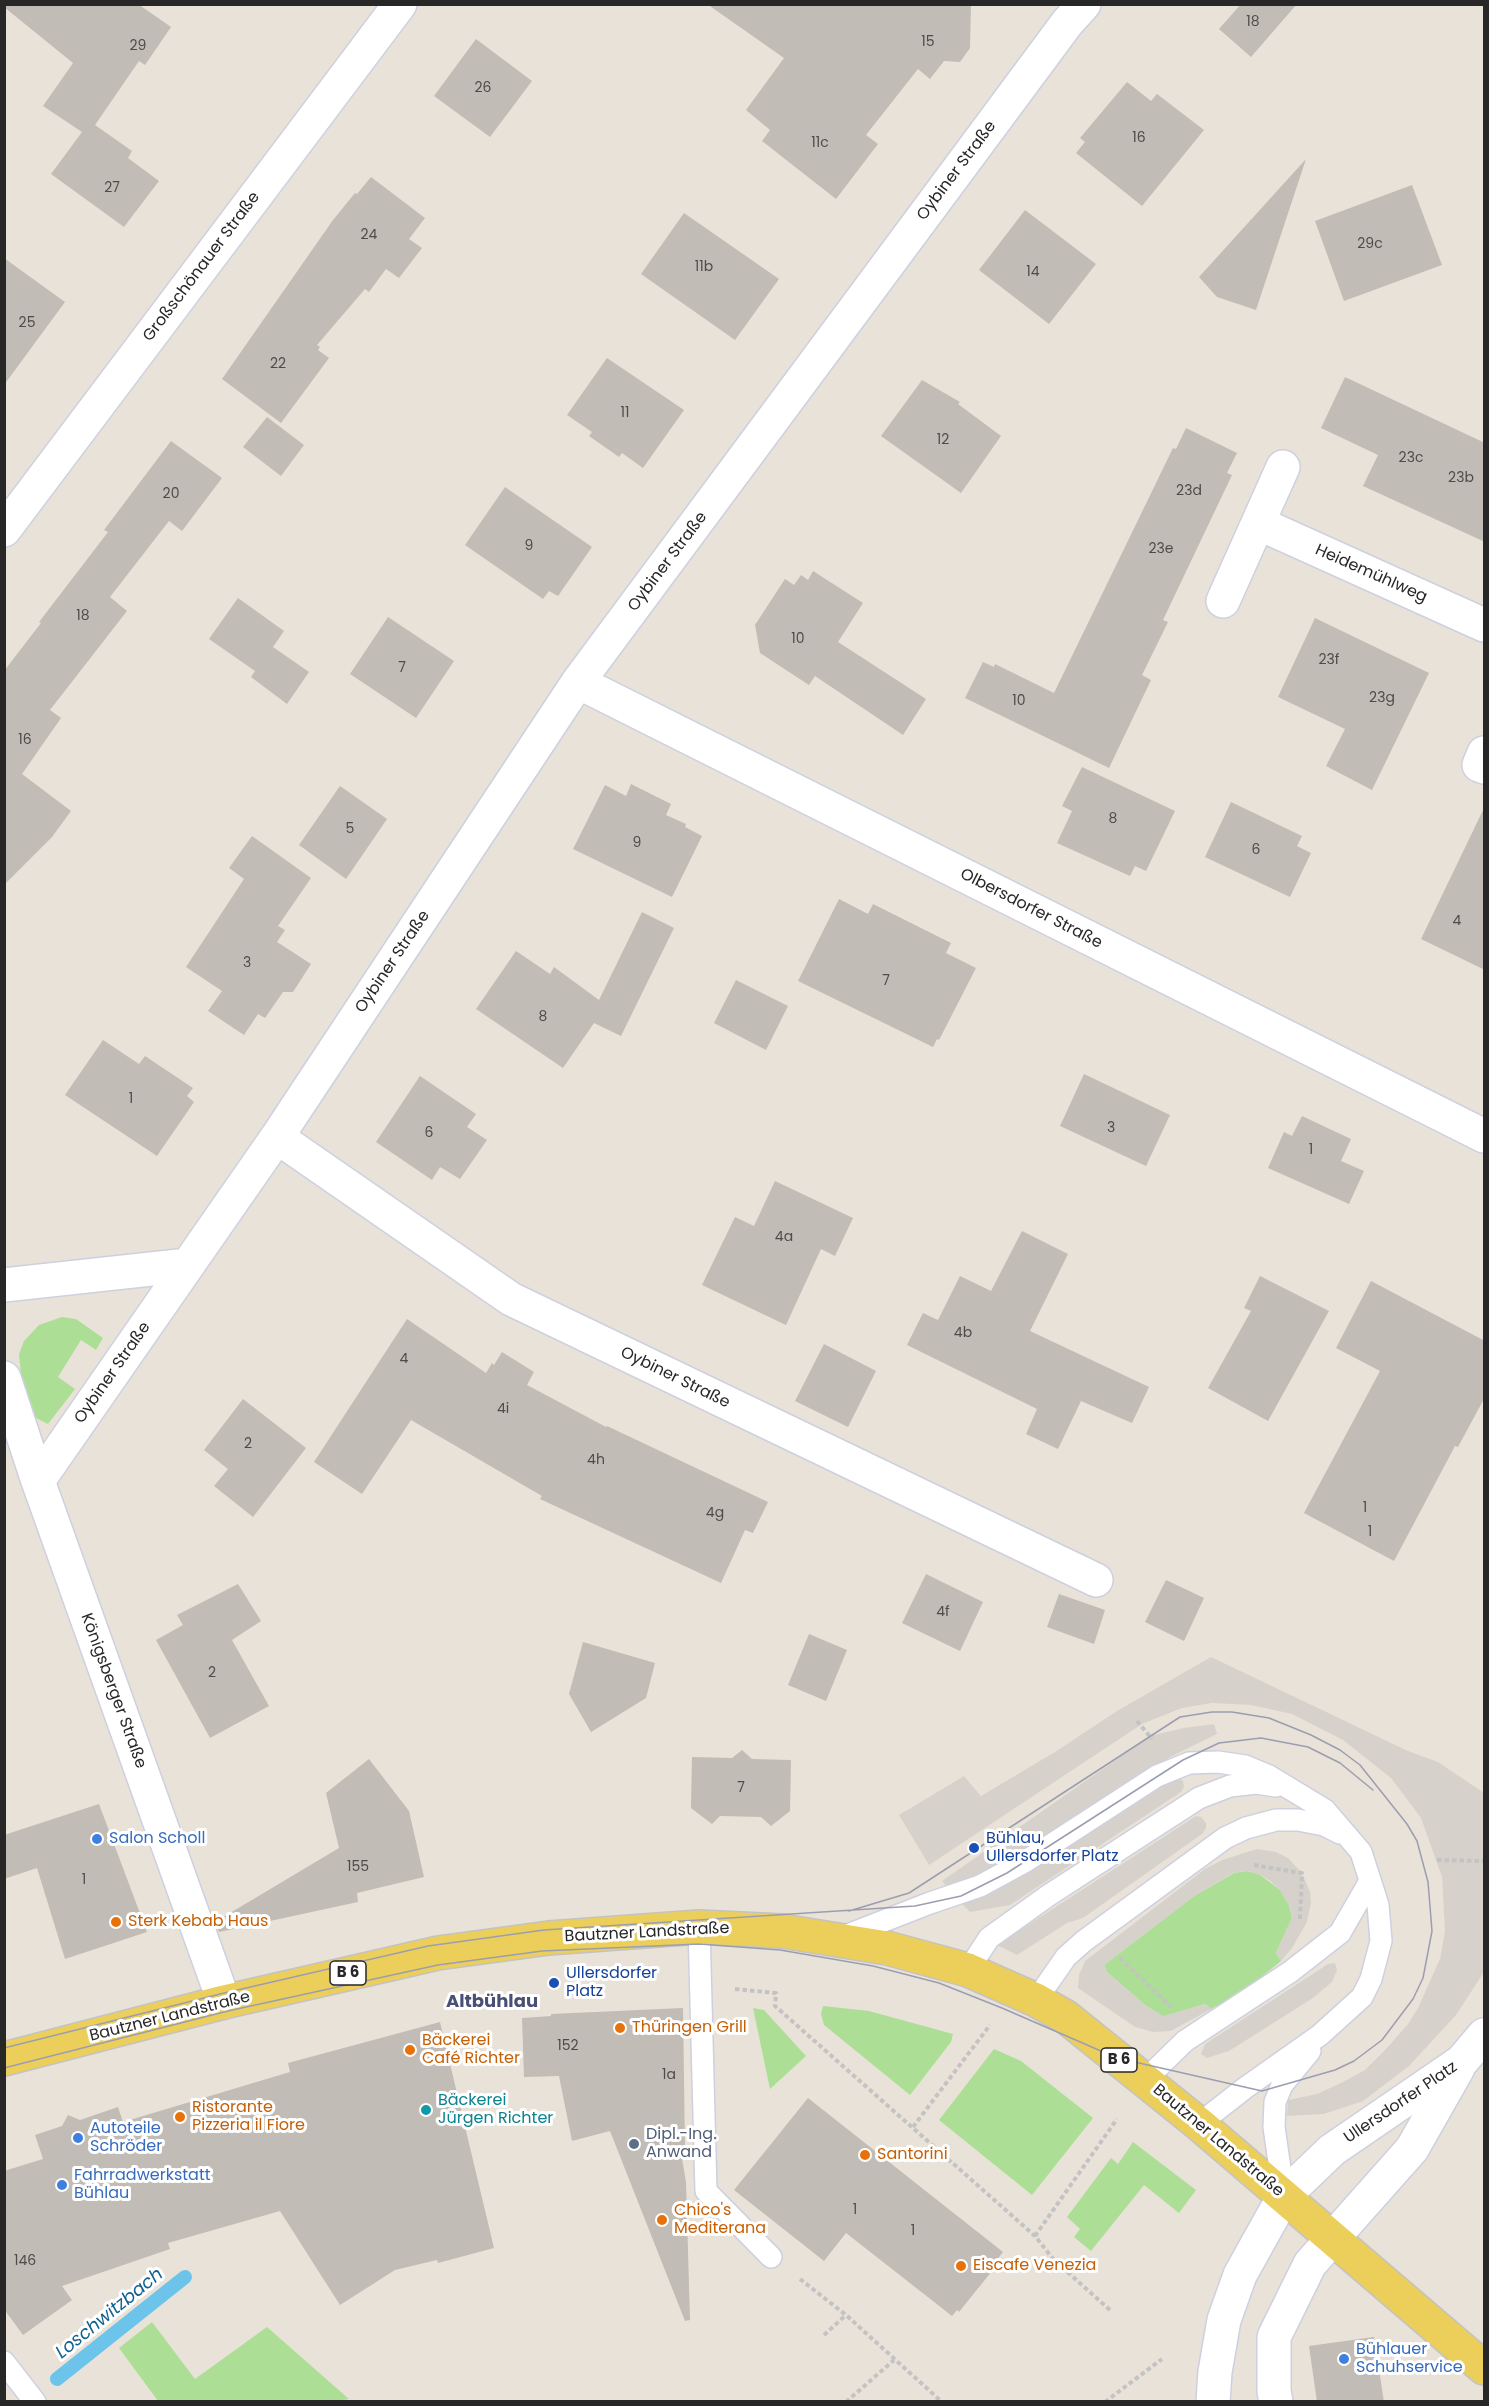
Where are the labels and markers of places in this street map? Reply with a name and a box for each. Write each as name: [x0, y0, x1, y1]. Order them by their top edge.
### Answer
place label: Salon Scholl: [109, 1829, 205, 1849]
place label: Bühlau, Ullersdorfer Platz: [986, 1829, 1118, 1867]
marker: Salon Scholl: [90, 1832, 104, 1846]
marker: Bühlau, Ullersdorfer Platz: [967, 1841, 981, 1855]
place label: Sterk Kebab Haus: [128, 1912, 268, 1932]
marker: Sterk Kebab Haus: [109, 1915, 123, 1929]
place label: Ullersdorfer Platz: [566, 1964, 657, 2002]
marker: Ullersdorfer Platz: [547, 1976, 561, 1990]
place label: Thüringen Grill: [632, 2018, 747, 2038]
marker: Thüringen Grill: [613, 2021, 627, 2035]
place label: Bäckerei Café Richter: [422, 2031, 520, 2069]
marker: Bäckerei Café Richter: [403, 2043, 417, 2057]
place label: Bäckerei Jürgen Richter: [438, 2091, 553, 2129]
place label: Ristorante Pizzeria il Fiore: [192, 2098, 305, 2136]
marker: Bäckerei Jürgen Richter: [419, 2103, 433, 2117]
marker: Ristorante Pizzeria il Fiore: [173, 2110, 187, 2124]
place label: Autoteile Schröder: [90, 2119, 162, 2157]
place label: Dipl.-Ing. Anwand: [646, 2125, 717, 2163]
marker: Autoteile Schröder: [71, 2131, 85, 2145]
marker: Dipl.-Ing. Anwand: [627, 2137, 641, 2151]
place label: Santorini: [877, 2145, 948, 2165]
marker: Santorini: [858, 2148, 872, 2162]
place label: Fahrradwerkstatt Bühlau: [74, 2166, 211, 2204]
marker: Fahrradwerkstatt Bühlau: [55, 2178, 69, 2192]
place label: Chico's Mediterana: [674, 2201, 766, 2239]
marker: Chico's Mediterana: [655, 2213, 669, 2227]
place label: Eiscafe Venezia: [973, 2256, 1096, 2276]
marker: Eiscafe Venezia: [954, 2259, 968, 2273]
place label: Bühlauer Schuhservice: [1356, 2340, 1463, 2378]
marker: Bühlauer Schuhservice: [1337, 2352, 1351, 2366]

